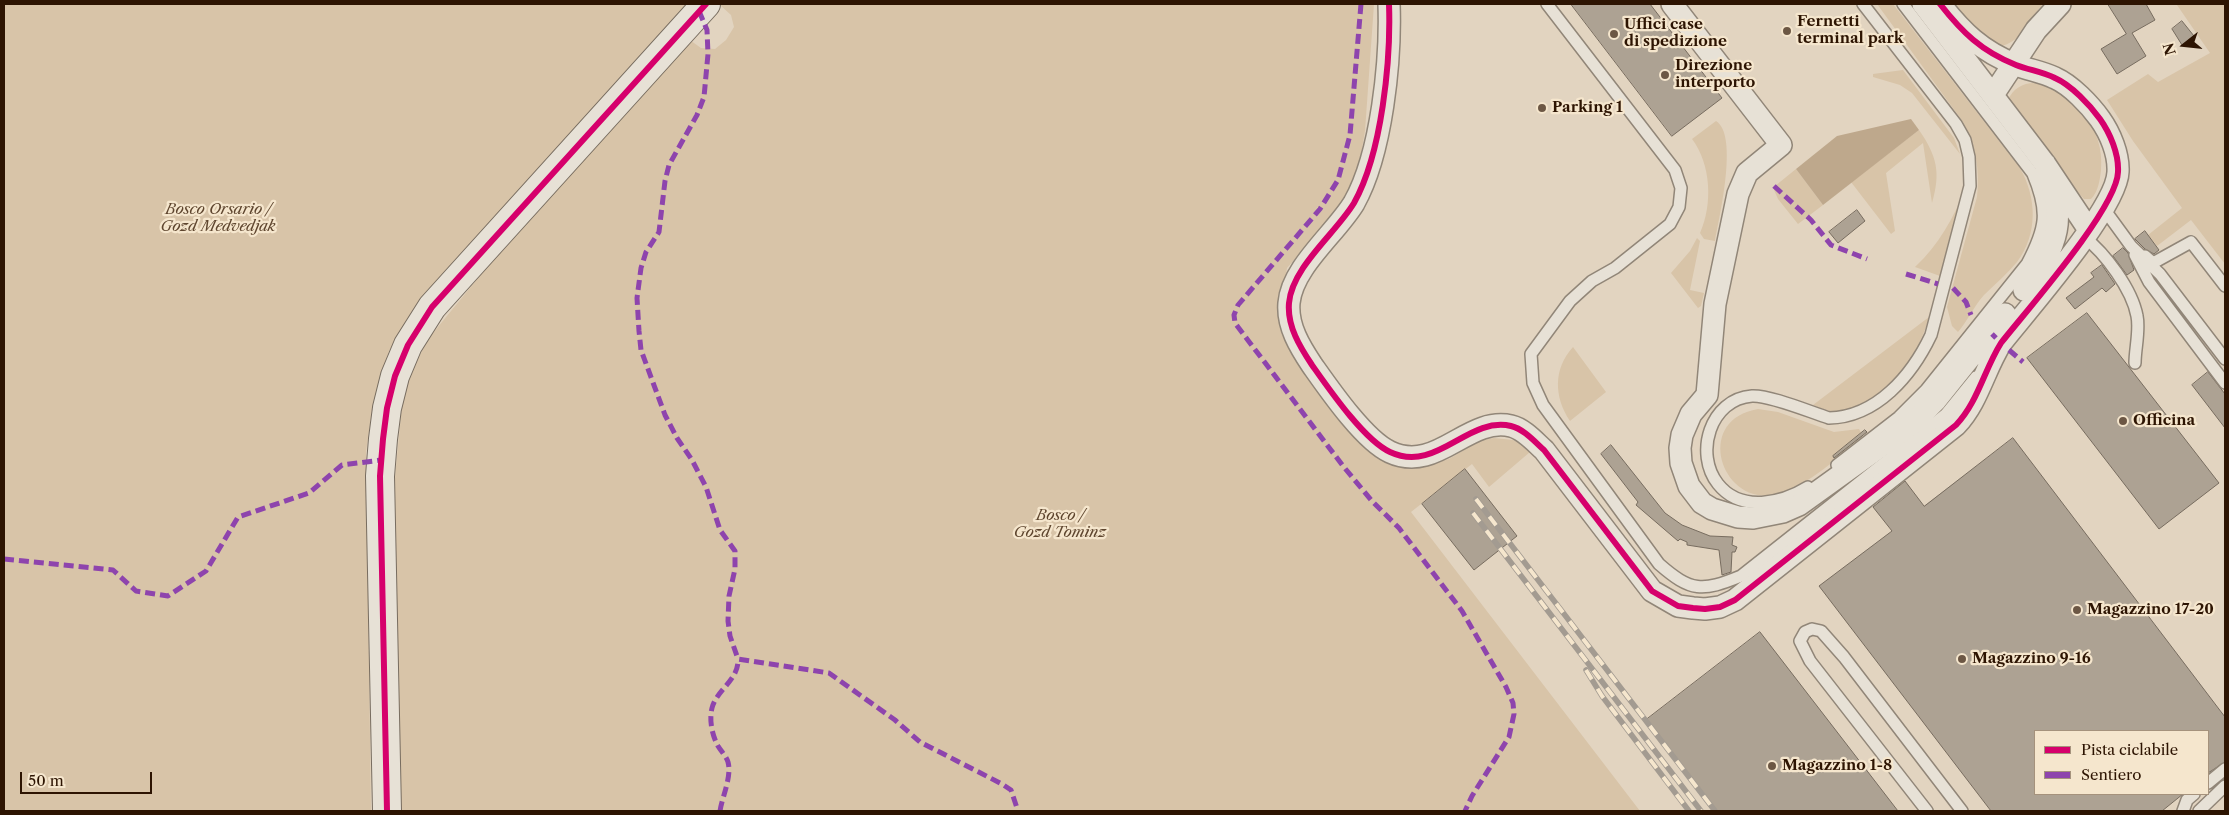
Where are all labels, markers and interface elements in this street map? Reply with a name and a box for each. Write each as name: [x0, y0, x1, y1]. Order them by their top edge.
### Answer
place label: Fernetti terminal park: [1797, 13, 1904, 48]
place label: Uffici case di spedizione: [1624, 16, 1727, 51]
north arrow: [2159, 20, 2209, 70]
marker: Fernetti terminal park: [1781, 25, 1793, 37]
marker: Uffici case di spedizione: [1608, 28, 1620, 40]
text: N: [2159, 41, 2180, 57]
place label: Direzione interporto: [1675, 57, 1755, 92]
marker: Direzione interporto: [1659, 69, 1671, 81]
place label: Parking 1: [1552, 99, 1623, 117]
marker: Parking 1: [1536, 102, 1548, 114]
park label: Bosco Orsario / Gozd Medvedjak: [160, 201, 276, 236]
place label: Officina: [2133, 412, 2195, 430]
marker: Officina: [2117, 415, 2129, 427]
park label: Bosco / Gozd Tominz: [1014, 507, 1106, 542]
place label: Magazzino 17-20: [2087, 601, 2214, 619]
marker: Magazzino 17-20: [2071, 604, 2083, 616]
place label: Magazzino 9-16: [1972, 650, 2091, 668]
marker: Magazzino 9-16: [1956, 653, 1968, 665]
legend: [2034, 730, 2209, 795]
text: Pista ciclabile: [2081, 740, 2178, 759]
place label: Magazzino 1-8: [1782, 757, 1892, 775]
marker: Magazzino 1-8: [1766, 760, 1778, 772]
scale bar: [22, 762, 155, 794]
text: Sentiero: [2081, 765, 2141, 784]
text: 50 m: [28, 771, 64, 790]

